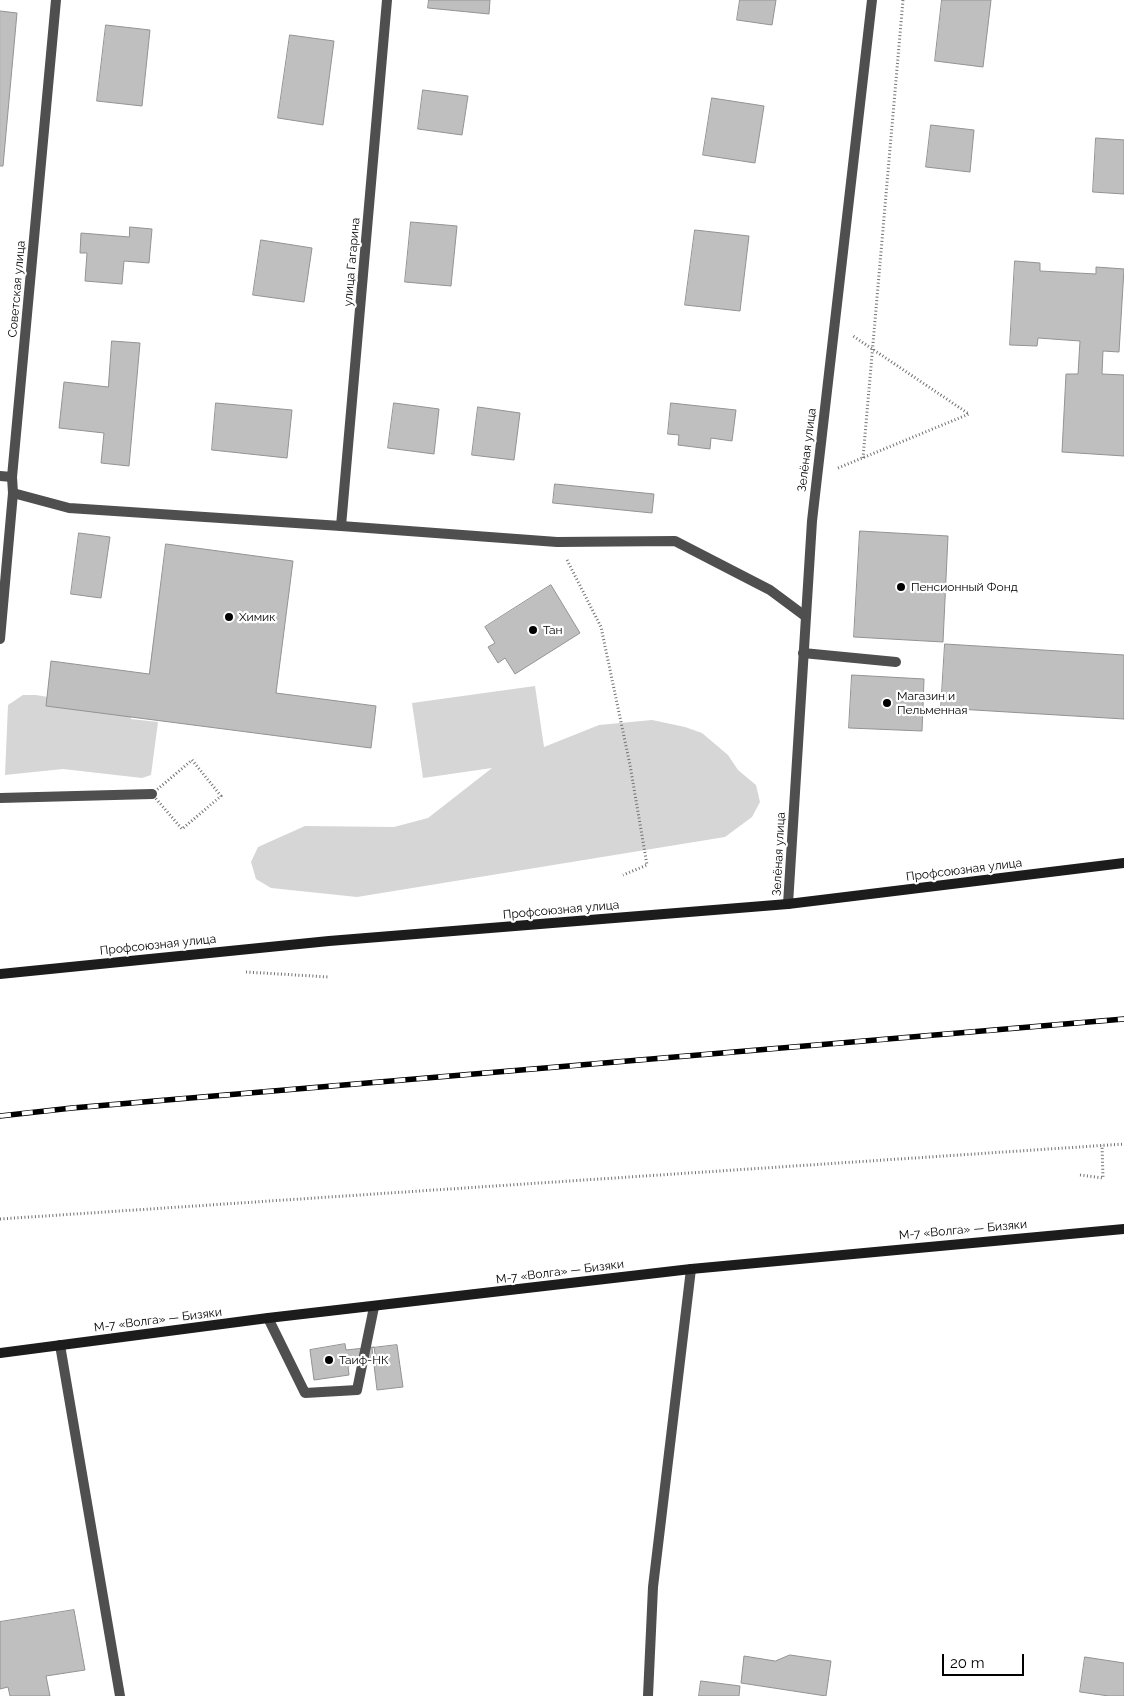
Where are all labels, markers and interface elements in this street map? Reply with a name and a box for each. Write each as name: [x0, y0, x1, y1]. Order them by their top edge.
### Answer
street label: улица Гагарина: [341, 217, 363, 307]
street label: Советская улица: [6, 240, 28, 338]
street label: Зелёная улица: [795, 407, 819, 493]
place label: Пенсионный Фонд: [911, 580, 1018, 594]
marker: Пенсионный Фонд: [895, 581, 907, 593]
place label: Химик: [239, 610, 275, 624]
marker: Химик: [223, 611, 235, 623]
place label: Тан: [543, 623, 563, 637]
marker: Тан: [527, 624, 539, 636]
place label: Магазин и Пельменная: [897, 689, 967, 717]
marker: Магазин и Пельменная: [881, 697, 893, 709]
street label: Зелёная улица: [770, 812, 788, 896]
street label: Профсоюзная улица: [905, 856, 1023, 884]
street label: Профсоюзная улица: [502, 898, 620, 922]
street label: Профсоюзная улица: [99, 932, 217, 958]
street label: М-7 «Волга» — Бизяки: [898, 1217, 1028, 1243]
street label: М-7 «Волга» — Бизяки: [495, 1257, 625, 1287]
street label: М-7 «Волга» — Бизяки: [93, 1305, 223, 1335]
place label: Таиф-НК: [339, 1353, 389, 1367]
marker: Таиф-НК: [323, 1354, 335, 1366]
scale bar: [944, 1644, 1026, 1676]
text: 20 m: [950, 1654, 985, 1672]

